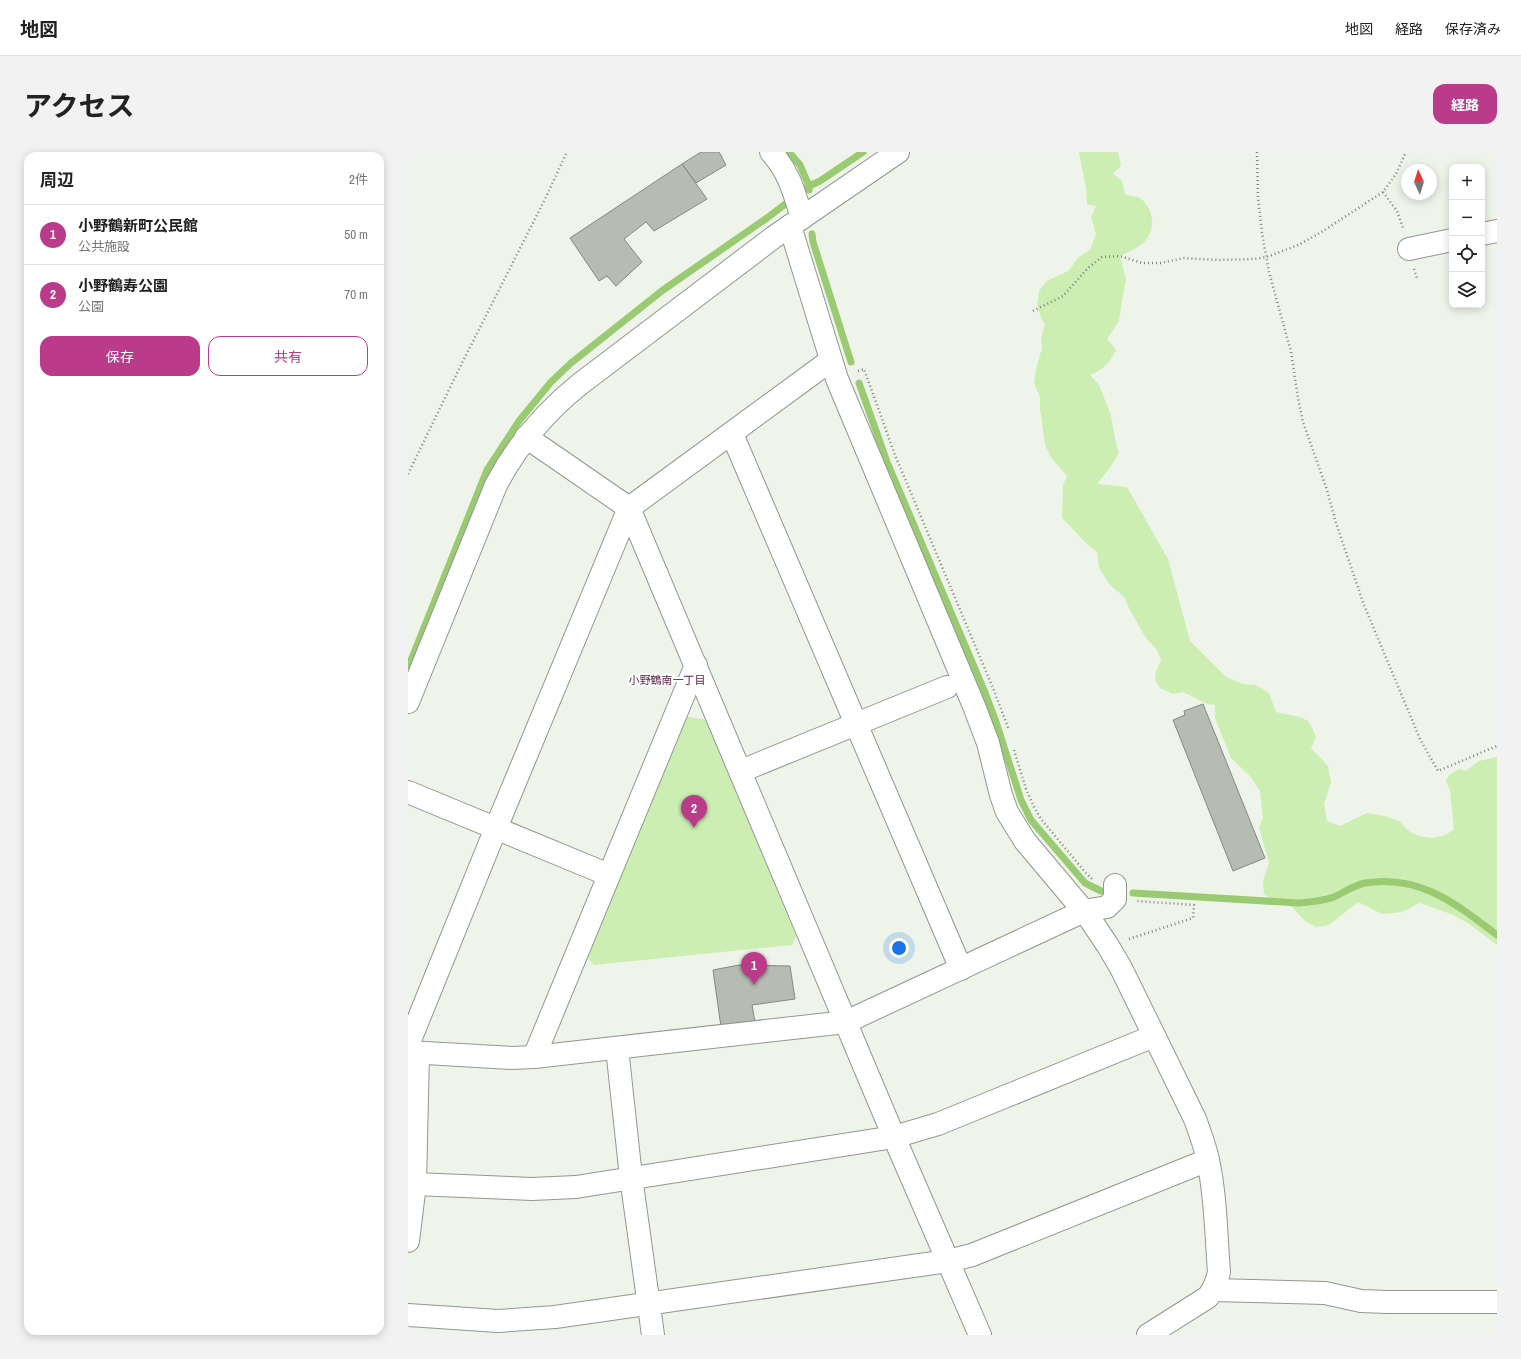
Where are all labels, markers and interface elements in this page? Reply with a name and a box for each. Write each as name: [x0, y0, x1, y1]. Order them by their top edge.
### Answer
text: 地図: [20, 16, 58, 42]
text: 地図: [1345, 20, 1373, 38]
text: 経路: [1395, 20, 1423, 38]
text: 保存済み: [1445, 20, 1501, 38]
button: 経路: [1433, 84, 1497, 124]
text: アクセス: [24, 87, 135, 125]
north arrow: [1401, 164, 1437, 200]
map controls: [1449, 164, 1485, 308]
button: +: [1449, 164, 1485, 200]
text: 周辺: [40, 168, 74, 191]
text: 2件: [349, 171, 368, 188]
button: −: [1449, 200, 1485, 236]
text: 小野鶴新町公民館: [78, 215, 198, 236]
text: 1: [50, 226, 56, 243]
text: 50 m: [344, 226, 368, 243]
button: locate: [1449, 236, 1485, 272]
text: 公共施設: [78, 238, 130, 255]
button: layers: [1449, 272, 1485, 308]
text: 小野鶴寿公園: [78, 275, 168, 296]
text: 2: [50, 286, 56, 303]
text: 70 m: [344, 286, 368, 303]
text: 公園: [78, 298, 104, 315]
button: 保存: [40, 336, 200, 376]
button: 共有: [208, 336, 368, 376]
district label: 小野鶴南一丁目: [629, 673, 706, 687]
pin: 2: [681, 795, 707, 828]
your location: [889, 938, 909, 958]
pin: 1: [741, 952, 767, 985]

